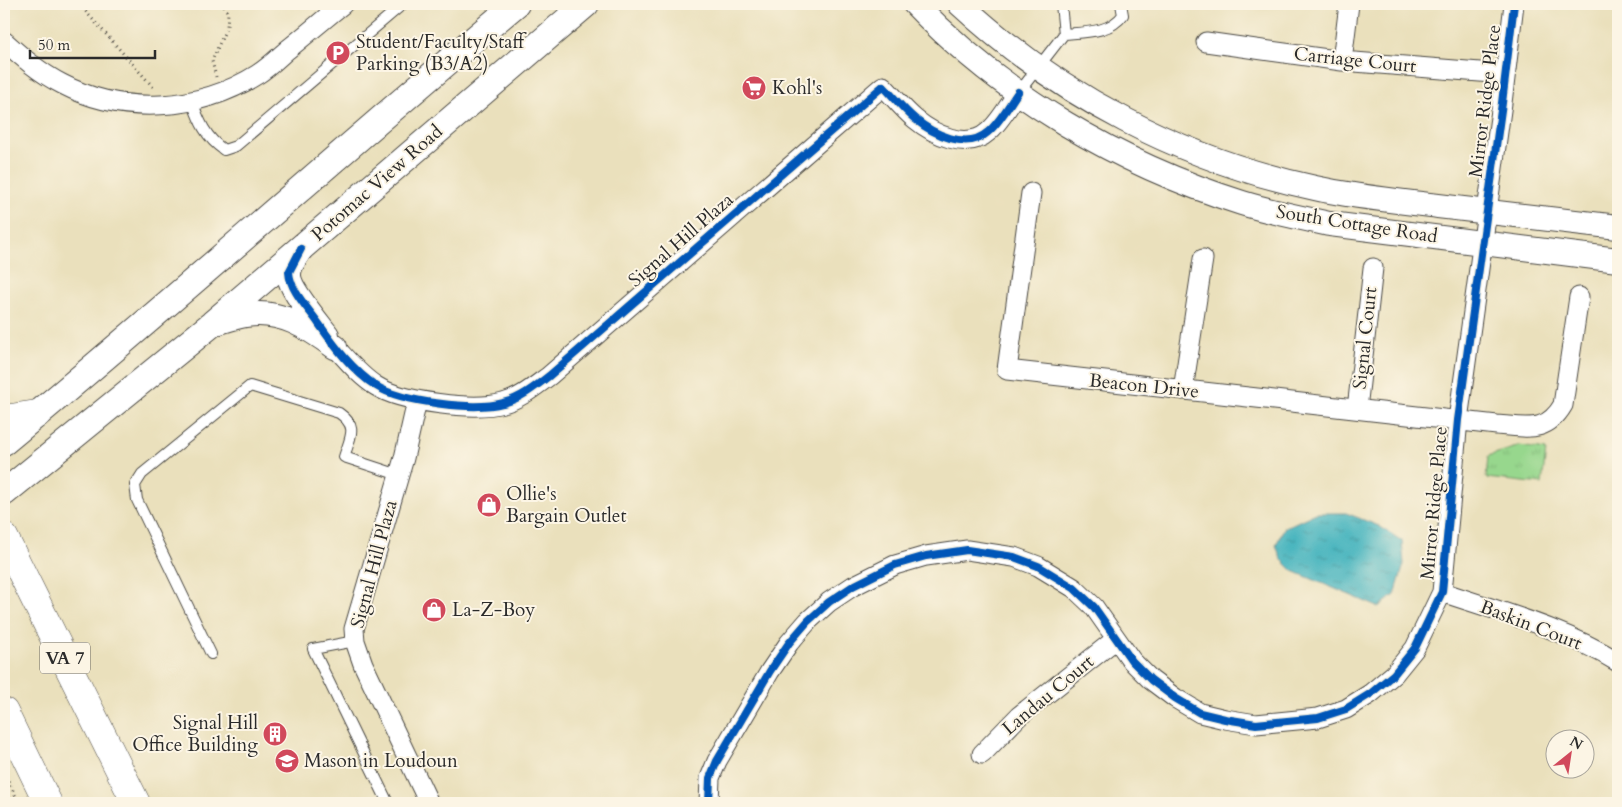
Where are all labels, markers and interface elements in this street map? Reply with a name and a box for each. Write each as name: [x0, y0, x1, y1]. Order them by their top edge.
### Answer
street label: Mirror Ridge Place: [1463, 23, 1507, 179]
scale bar: [30, 28, 155, 60]
place label: Student/Faculty/Staff Parking (B3/A2): [356, 29, 528, 77]
text: 50 m: [38, 35, 70, 55]
parking icon: Student/Faculty/Staff Parking (B3/A2): [325, 40, 351, 66]
street label: Carriage Court: [1293, 41, 1417, 79]
supermarket icon: Kohl's: [741, 75, 767, 101]
place label: Kohl's: [772, 75, 822, 101]
street label: Potomac View Road: [306, 119, 448, 247]
street label: Signal Hill Plaza: [623, 187, 739, 293]
street label: South Cottage Road: [1275, 198, 1439, 250]
street label: Signal Court: [1347, 286, 1383, 390]
street label: Beacon Drive: [1088, 367, 1200, 405]
street label: Mirror Ridge Place: [1414, 425, 1454, 581]
place label: Ollie's Bargain Outlet: [506, 481, 626, 529]
shop icon: Ollie's Bargain Outlet: [476, 492, 502, 518]
street label: Signal Hill Plaza: [344, 497, 404, 631]
street label: Baskin Court: [1476, 594, 1586, 656]
shop icon: La-Z-Boy: [421, 597, 447, 623]
place label: La-Z-Boy: [452, 597, 535, 623]
road number: VA 7: [40, 642, 90, 674]
street label: Landau Court: [997, 649, 1099, 741]
place label: Signal Hill Office Building: [132, 710, 258, 758]
building icon: Signal Hill Office Building: [262, 721, 288, 747]
north arrow: [1544, 730, 1594, 780]
text: N: [1566, 732, 1586, 754]
school or university icon: Mason in Loudoun: [274, 748, 300, 774]
place label: Mason in Loudoun: [304, 748, 458, 774]

